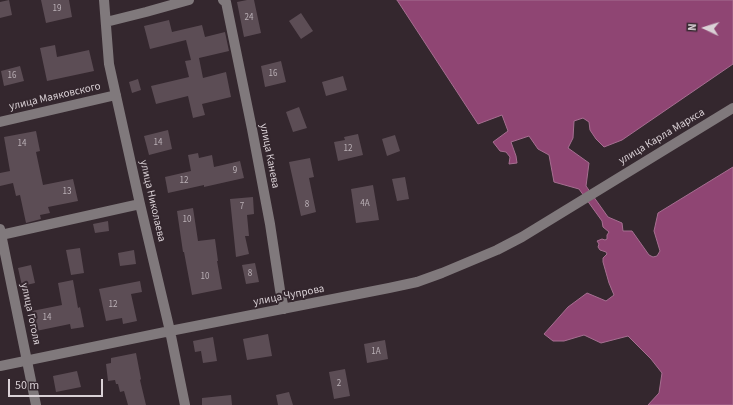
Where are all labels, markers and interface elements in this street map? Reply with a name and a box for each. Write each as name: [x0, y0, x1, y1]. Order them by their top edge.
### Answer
house number: 19: [53, 4, 61, 14]
north arrow: [685, 8, 725, 48]
house number: 24: [245, 13, 253, 23]
text: N: [685, 23, 700, 31]
house number: 16: [269, 69, 277, 79]
house number: 16: [8, 71, 16, 81]
street label: улица Маяковского: [8, 80, 102, 114]
street label: улица Карла Маркса: [617, 106, 707, 168]
street label: улица Канева: [256, 122, 282, 190]
house number: 14: [154, 138, 162, 148]
house number: 14: [18, 139, 26, 149]
house number: 12: [344, 144, 352, 154]
street label: улица Николаева: [136, 159, 168, 243]
house number: 9: [233, 166, 237, 176]
house number: 12: [180, 176, 188, 186]
house number: 13: [63, 187, 71, 197]
house number: 4А: [360, 199, 370, 209]
house number: 8: [305, 200, 309, 210]
house number: 7: [240, 202, 244, 212]
house number: 10: [183, 215, 191, 225]
house number: 8: [248, 269, 252, 279]
house number: 10: [201, 272, 209, 282]
street label: улица Гоголя: [17, 282, 43, 346]
street label: улица Чупрова: [252, 283, 326, 309]
house number: 12: [109, 300, 117, 310]
house number: 14: [43, 313, 51, 323]
house number: 1А: [371, 347, 381, 357]
scale bar: [10, 371, 105, 397]
text: 50 m: [15, 377, 39, 394]
house number: 2: [337, 379, 341, 389]

